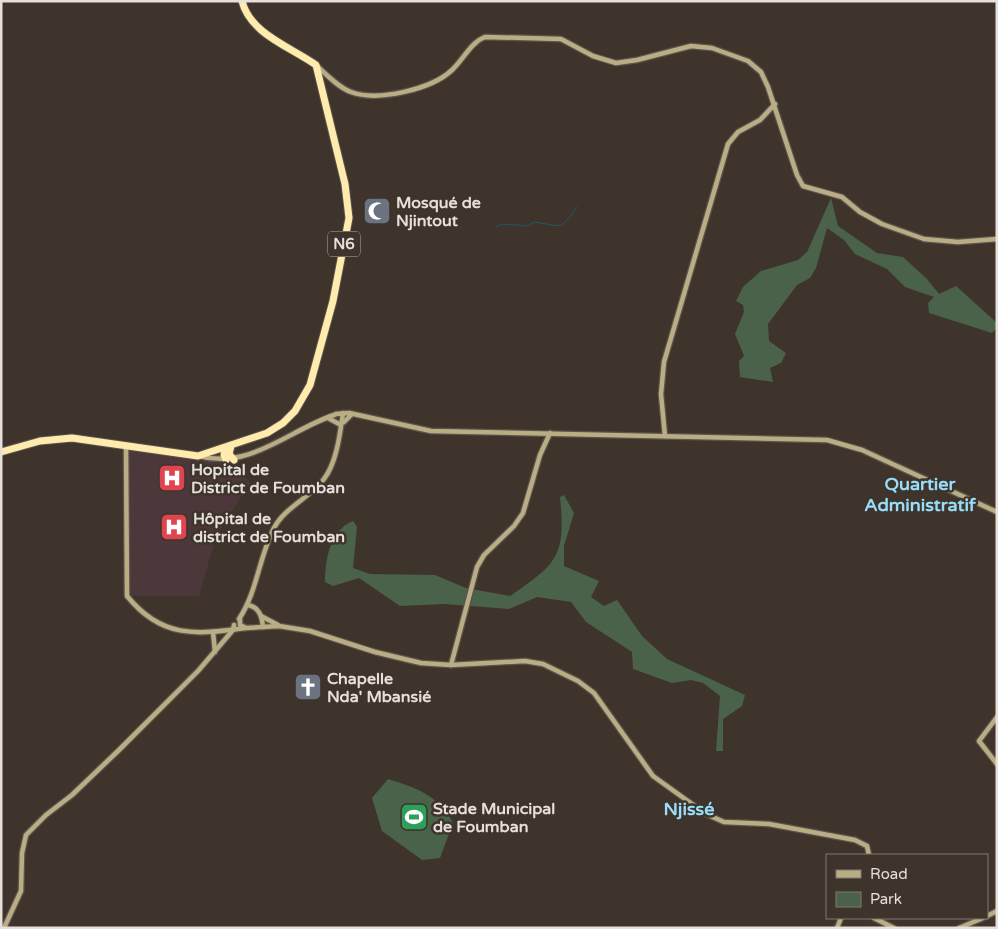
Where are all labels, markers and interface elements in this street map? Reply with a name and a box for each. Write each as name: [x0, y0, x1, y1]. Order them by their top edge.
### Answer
place label: Mosqué de Njintout: [396, 193, 481, 231]
mosque icon: Mosqué de Njintout: [362, 196, 392, 226]
road number: N6: [328, 232, 360, 256]
place label: Hopital de District de Foumban: [191, 460, 345, 498]
hospital icon: Hopital de District de Foumban: [157, 463, 187, 493]
district label: Quartier Administratif: [864, 473, 977, 516]
place label: Hôpital de district de Foumban: [193, 509, 345, 547]
hospital icon: Hôpital de district de Foumban: [159, 512, 189, 542]
place label: Chapelle Nda' Mbansié: [327, 669, 431, 707]
church icon: Chapelle Nda' Mbansié: [293, 672, 323, 702]
district label: Njissé: [664, 798, 714, 820]
place label: Stade Municipal de Foumban: [433, 799, 555, 837]
sports icon: Stade Municipal de Foumban: [399, 802, 429, 832]
legend: [826, 854, 988, 919]
text: Road: [870, 865, 908, 883]
text: Park: [870, 890, 902, 908]

